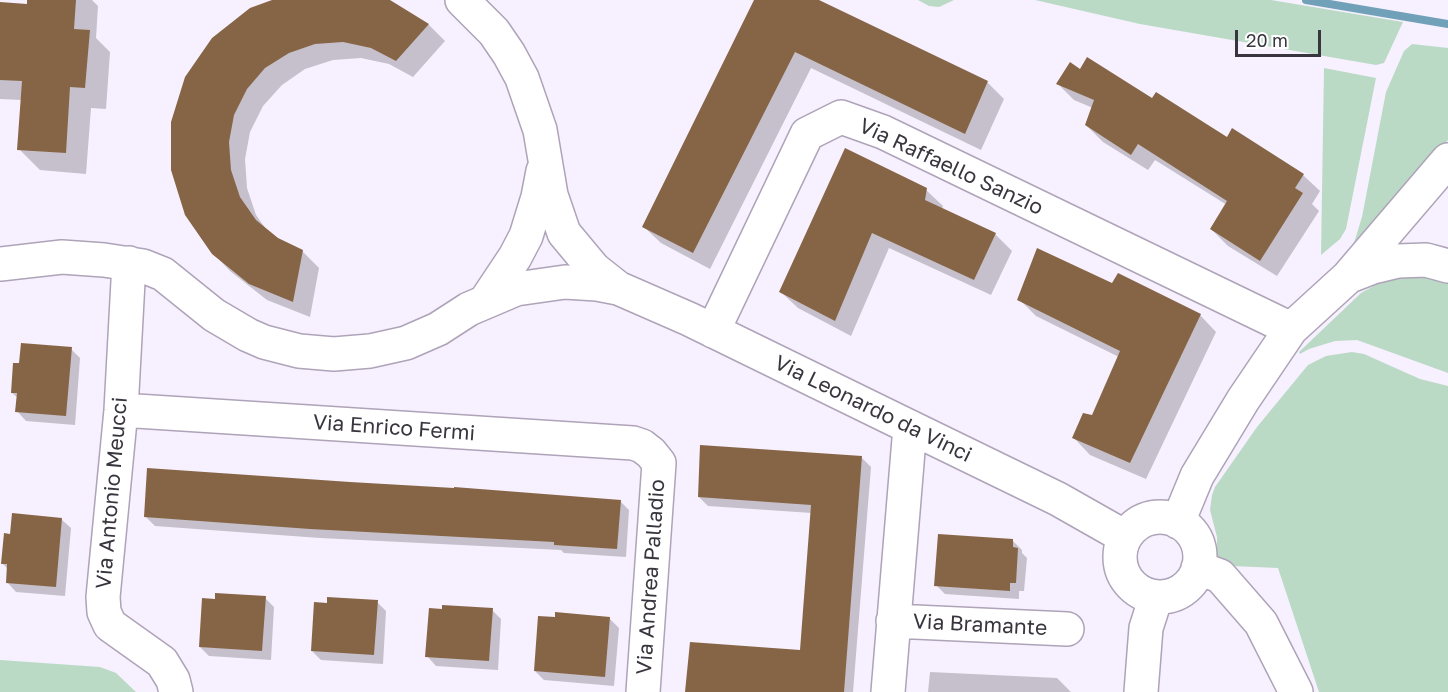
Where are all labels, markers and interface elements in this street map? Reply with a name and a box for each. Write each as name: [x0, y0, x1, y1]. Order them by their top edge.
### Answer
scale bar: [1238, 18, 1324, 56]
text: 20 m: [1246, 29, 1288, 51]
street label: Via Raffaello Sanzio: [855, 113, 1047, 221]
street label: Via Leonardo da Vinci: [770, 350, 976, 468]
street label: Via Antonio Meucci: [91, 396, 133, 590]
street label: Via Enrico Fermi: [312, 410, 476, 446]
street label: Via Andrea Palladio: [632, 478, 670, 676]
street label: Via Bramante: [912, 609, 1048, 641]

